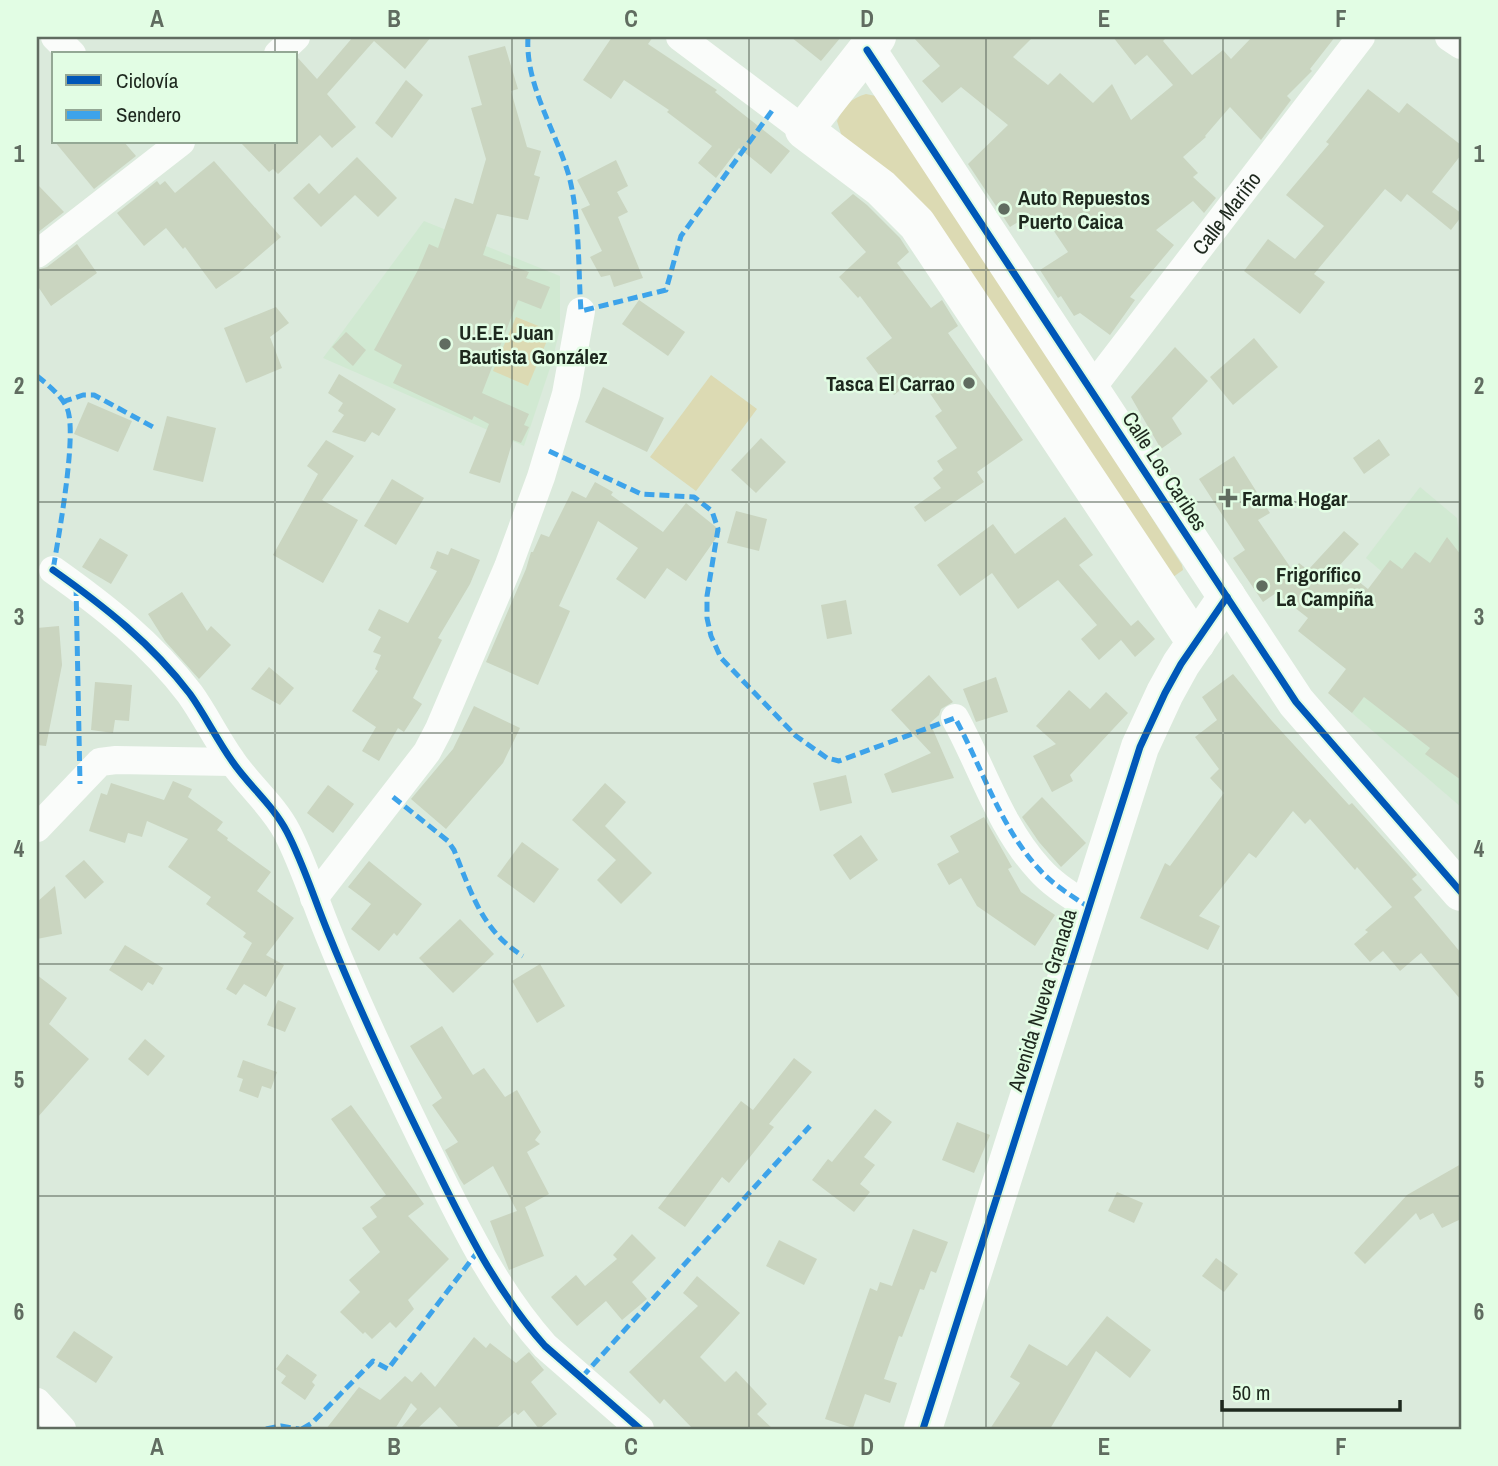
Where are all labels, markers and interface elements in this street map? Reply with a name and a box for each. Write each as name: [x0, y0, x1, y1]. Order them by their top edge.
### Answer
text: A: [150, 3, 164, 34]
text: B: [387, 3, 401, 34]
text: C: [624, 3, 638, 34]
text: D: [860, 3, 874, 34]
text: E: [1098, 3, 1110, 34]
text: F: [1335, 3, 1347, 34]
legend: [52, 52, 298, 144]
text: Ciclovía: [116, 66, 179, 95]
text: Sendero: [116, 100, 181, 129]
text: 1: [14, 138, 25, 169]
text: 1: [1474, 138, 1485, 169]
street label: Calle Mariño: [1185, 165, 1267, 260]
place label: Auto Repuestos Puerto Caica: [1018, 183, 1150, 236]
marker: Auto Repuestos Puerto Caica: [996, 201, 1012, 217]
place label: U.E.E. Juan Bautista González: [459, 318, 608, 371]
marker: U.E.E. Juan Bautista González: [437, 336, 453, 352]
place label: Tasca El Carrao: [826, 369, 955, 398]
text: 2: [14, 370, 24, 401]
text: 2: [1474, 370, 1484, 401]
marker: Tasca El Carrao: [961, 375, 977, 391]
street label: Calle Los Caribes: [1116, 406, 1214, 536]
place label: Farma Hogar: [1242, 484, 1348, 513]
marker: Farma Hogar: [1220, 490, 1236, 506]
place label: Frigorífico La Campiña: [1276, 560, 1374, 613]
marker: Frigorífico La Campiña: [1254, 578, 1270, 594]
text: 3: [14, 601, 24, 632]
text: 3: [1474, 601, 1484, 632]
text: 4: [14, 833, 25, 864]
text: 4: [1474, 833, 1485, 864]
street label: Avenida Nueva Granada: [1000, 905, 1084, 1096]
text: 5: [14, 1064, 24, 1095]
text: 5: [1474, 1064, 1484, 1095]
text: 6: [14, 1296, 24, 1327]
text: 6: [1474, 1296, 1484, 1327]
scale bar: [1222, 1368, 1400, 1412]
text: 50 m: [1232, 1378, 1270, 1407]
text: A: [150, 1431, 164, 1462]
text: B: [387, 1431, 401, 1462]
text: C: [624, 1431, 638, 1462]
text: D: [860, 1431, 874, 1462]
text: E: [1098, 1431, 1110, 1462]
text: F: [1335, 1431, 1347, 1462]

